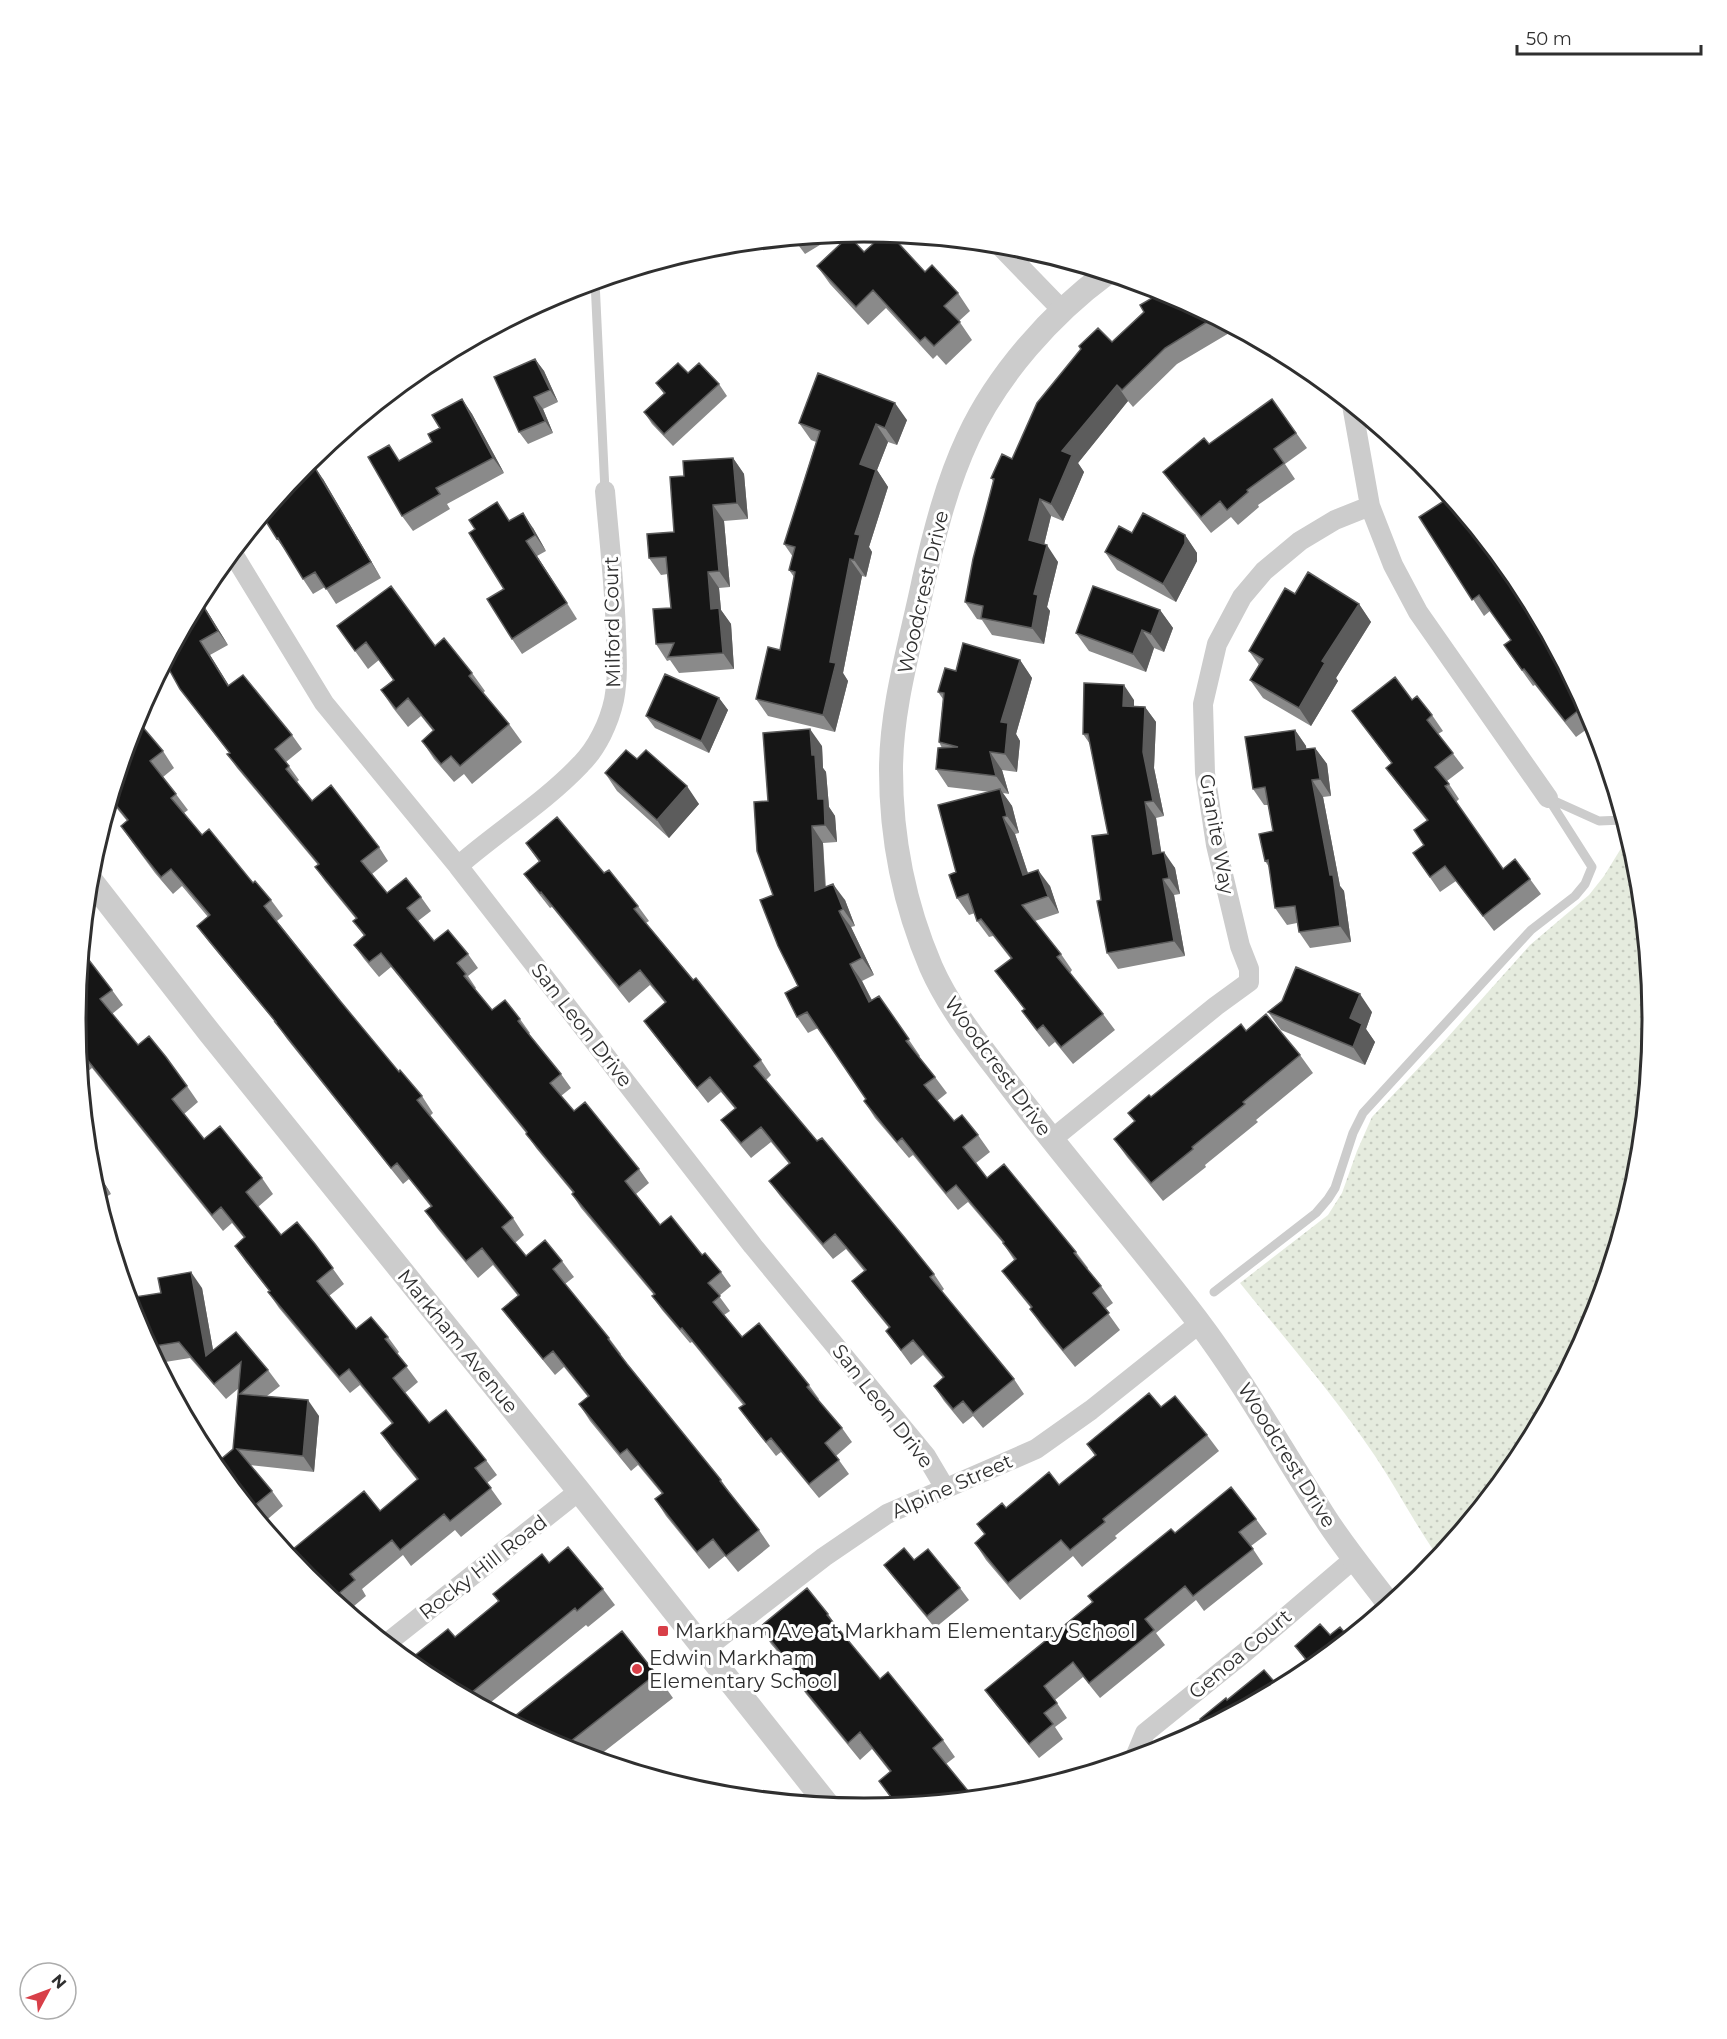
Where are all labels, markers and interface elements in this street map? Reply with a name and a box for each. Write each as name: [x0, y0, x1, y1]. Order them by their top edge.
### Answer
scale bar: [1517, 18, 1702, 56]
text: 50 m: [1526, 28, 1572, 50]
street label: Woodcrest Drive: [893, 508, 953, 676]
street label: Milford Court: [599, 556, 625, 688]
street label: Granite Way: [1195, 772, 1239, 896]
street label: San Leon Drive: [526, 958, 638, 1092]
street label: Woodcrest Drive: [939, 992, 1057, 1140]
street label: Markham Avenue: [393, 1264, 523, 1418]
street label: San Leon Drive: [827, 1339, 939, 1473]
street label: Woodcrest Drive: [1233, 1378, 1341, 1532]
street label: Alpine Street: [888, 1449, 1016, 1523]
street label: Rocky Hill Road: [414, 1510, 552, 1624]
street label: Genoa Court: [1184, 1604, 1296, 1704]
place label: Markham Ave at Markham Elementary School: [675, 1619, 1135, 1643]
marker: Markham Ave at Markham Elementary School: [656, 1624, 670, 1638]
place label: Edwin Markham Elementary School: [649, 1646, 838, 1693]
marker: Edwin Markham Elementary School: [630, 1662, 644, 1676]
north arrow: [18, 1961, 78, 2021]
text: N: [48, 1970, 70, 1993]

